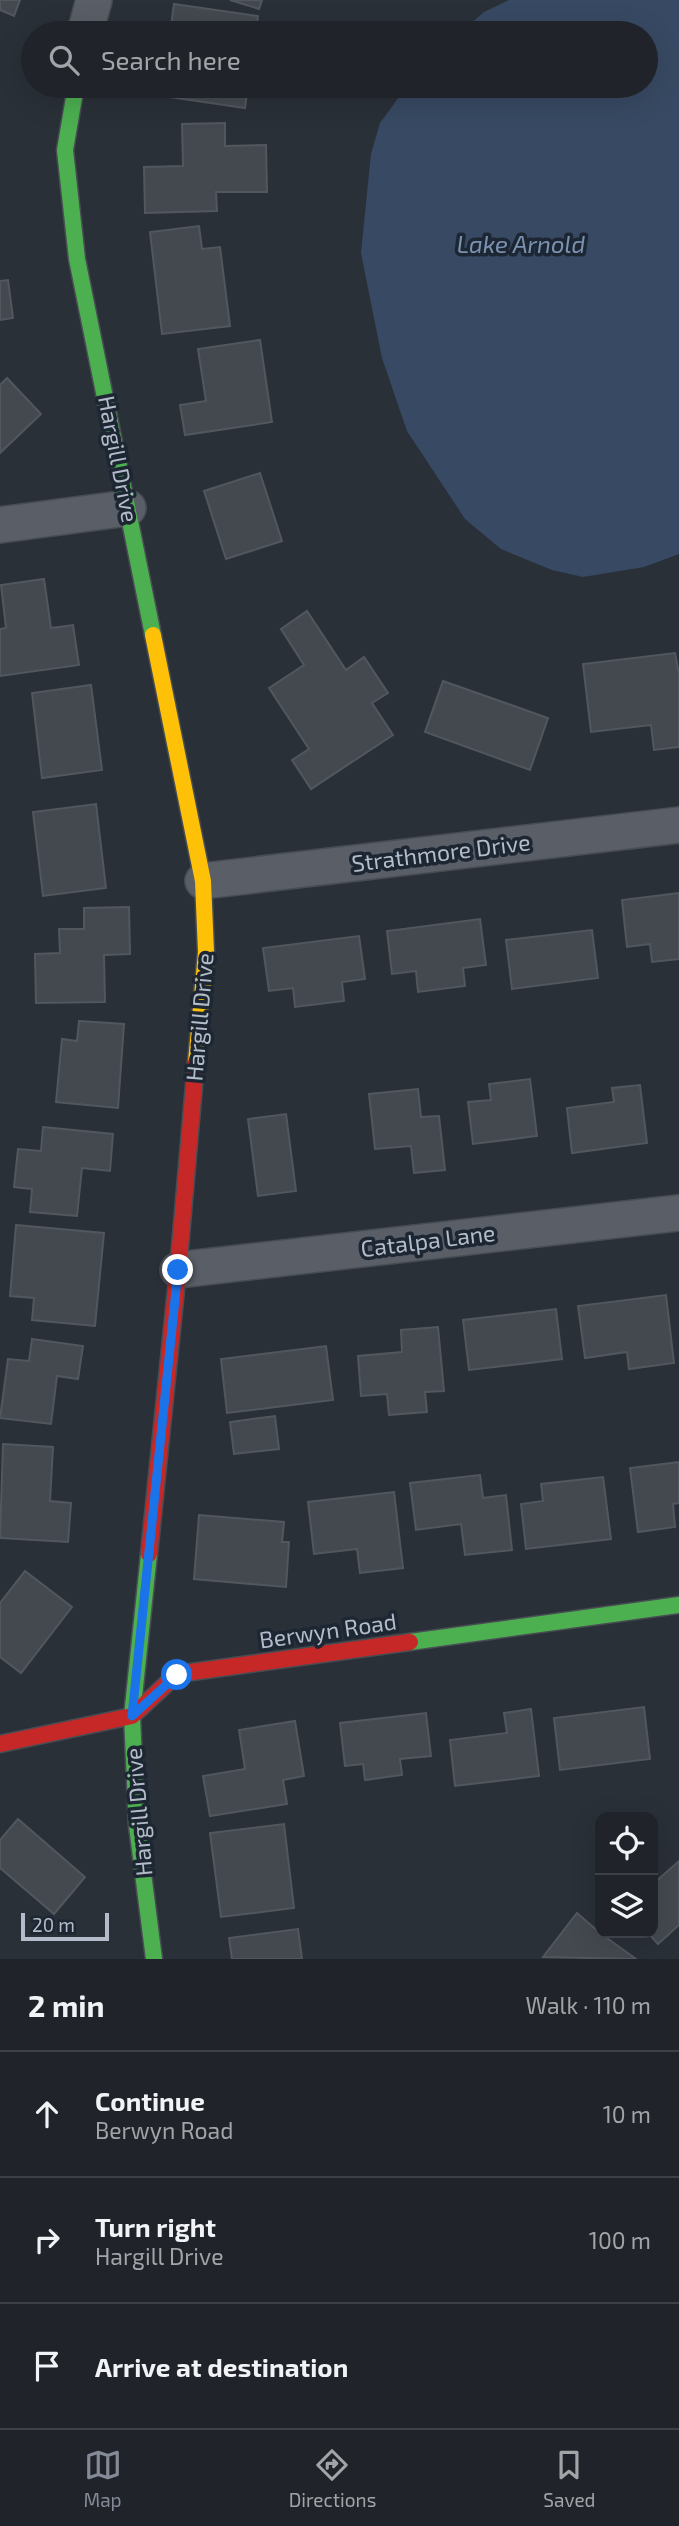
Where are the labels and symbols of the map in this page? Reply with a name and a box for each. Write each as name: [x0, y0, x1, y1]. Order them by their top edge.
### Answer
water label: Lake Arnold: [457, 229, 586, 258]
street label: Hargill Drive: [93, 393, 145, 525]
street label: Strathmore Drive: [350, 827, 532, 877]
street label: Hargill Drive: [179, 952, 219, 1082]
street label: Catalpa Lane: [359, 1218, 497, 1262]
route end: [162, 1254, 193, 1285]
street label: Berwyn Road: [257, 1607, 398, 1654]
route start: [161, 1659, 192, 1690]
street label: Hargill Drive: [118, 1747, 158, 1877]
scale bar: [21, 1910, 108, 1942]

